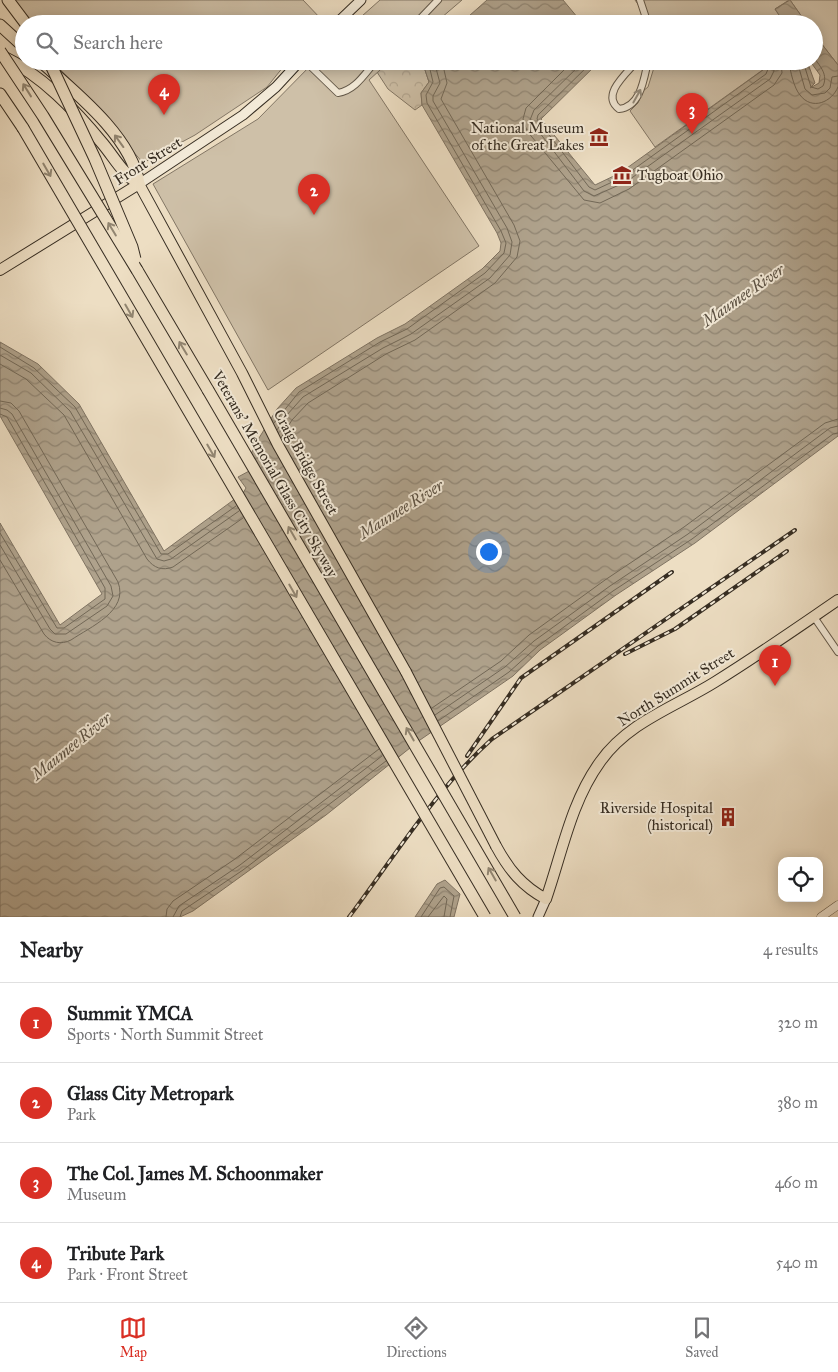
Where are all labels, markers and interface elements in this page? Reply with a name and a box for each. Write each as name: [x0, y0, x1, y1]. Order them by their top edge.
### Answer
search box: [15, 15, 823, 70]
icon: search: [33, 29, 61, 57]
text: Search here: [73, 31, 163, 54]
pin: 4: [148, 74, 180, 115]
one-way arrow: [22, 84, 32, 98]
one-way arrow: [632, 88, 642, 103]
pin: 3: [676, 93, 708, 134]
place label: National Museum of the Great Lakes: [471, 119, 584, 154]
museum icon: National Museum of the Great Lakes: [588, 126, 610, 148]
street label: Front Street: [111, 133, 186, 189]
one-way arrow: [114, 134, 124, 148]
one-way arrow: [43, 163, 53, 177]
museum icon: Tugboat Ohio: [611, 164, 633, 186]
place label: Tugboat Ohio: [637, 166, 724, 184]
pin: 2: [298, 174, 330, 215]
one-way arrow: [107, 222, 117, 236]
water label: Maumee River: [697, 259, 789, 332]
one-way arrow: [124, 303, 134, 317]
one-way arrow: [178, 341, 188, 355]
street label: Veterans' Memorial Glass City Skyway: [208, 367, 342, 581]
street label: Craig Bridge Street: [270, 406, 343, 518]
one-way arrow: [207, 443, 216, 458]
water label: Maumee River: [353, 475, 448, 544]
one-way arrow: [287, 527, 297, 541]
your location: [476, 539, 502, 565]
one-way arrow: [289, 584, 299, 598]
street label: North Summit Street: [614, 643, 738, 730]
pin: 1: [759, 645, 791, 686]
water label: Maumee River: [26, 708, 115, 785]
one-way arrow: [404, 728, 414, 742]
place label: Riverside Hospital (historical): [600, 799, 714, 835]
building icon: Riverside Hospital (historical): [717, 806, 739, 828]
map controls: [778, 857, 823, 902]
button: locate: [778, 857, 823, 902]
one-way arrow: [487, 867, 497, 882]
text: Nearby: [20, 937, 83, 963]
text: 4 results: [763, 940, 818, 959]
text: Summit YMCA: [67, 1002, 193, 1025]
text: 1: [33, 1013, 39, 1032]
text: 320 m: [778, 1013, 818, 1032]
text: Sports · North Summit Street: [67, 1025, 263, 1044]
text: Glass City Metropark: [67, 1082, 234, 1105]
text: 2: [32, 1093, 40, 1112]
text: 380 m: [777, 1093, 818, 1112]
text: Park: [67, 1105, 96, 1124]
text: The Col. James M. Schoonmaker: [67, 1162, 323, 1185]
text: 3: [33, 1173, 39, 1192]
text: 460 m: [775, 1173, 818, 1192]
text: Museum: [67, 1185, 126, 1204]
text: Tribute Park: [67, 1242, 164, 1265]
text: 4: [32, 1253, 40, 1272]
text: 540 m: [776, 1253, 818, 1272]
text: Park · Front Street: [67, 1265, 188, 1284]
tab: Map: [119, 1314, 147, 1361]
tab: Directions: [386, 1314, 447, 1361]
tab: Saved: [685, 1314, 719, 1361]

